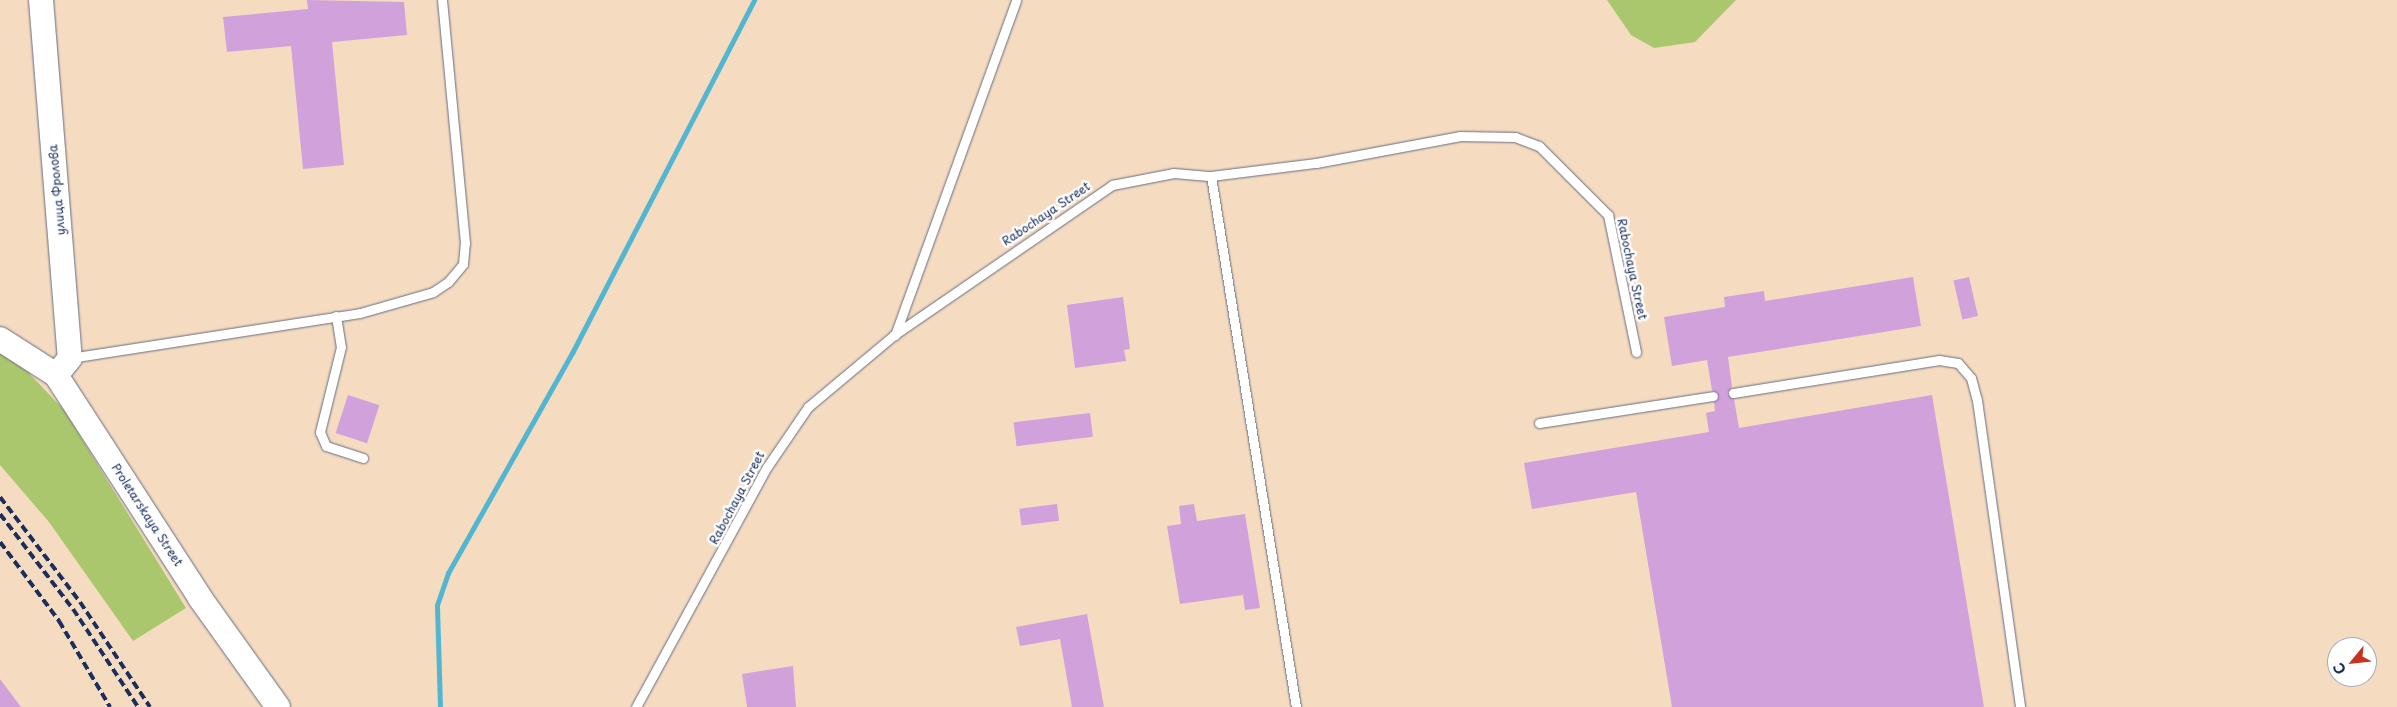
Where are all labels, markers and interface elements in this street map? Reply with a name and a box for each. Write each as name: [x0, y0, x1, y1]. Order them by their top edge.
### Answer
street label: улица Фролова: [46, 144, 68, 236]
street label: Rabochaya Street: [999, 179, 1093, 249]
street label: Rabochaya Street: [1614, 217, 1650, 321]
street label: Rabochaya Street: [706, 449, 768, 547]
street label: Proletarskaya Street: [108, 461, 186, 569]
north arrow: [2327, 637, 2377, 687]
text: С: [2327, 659, 2351, 678]

